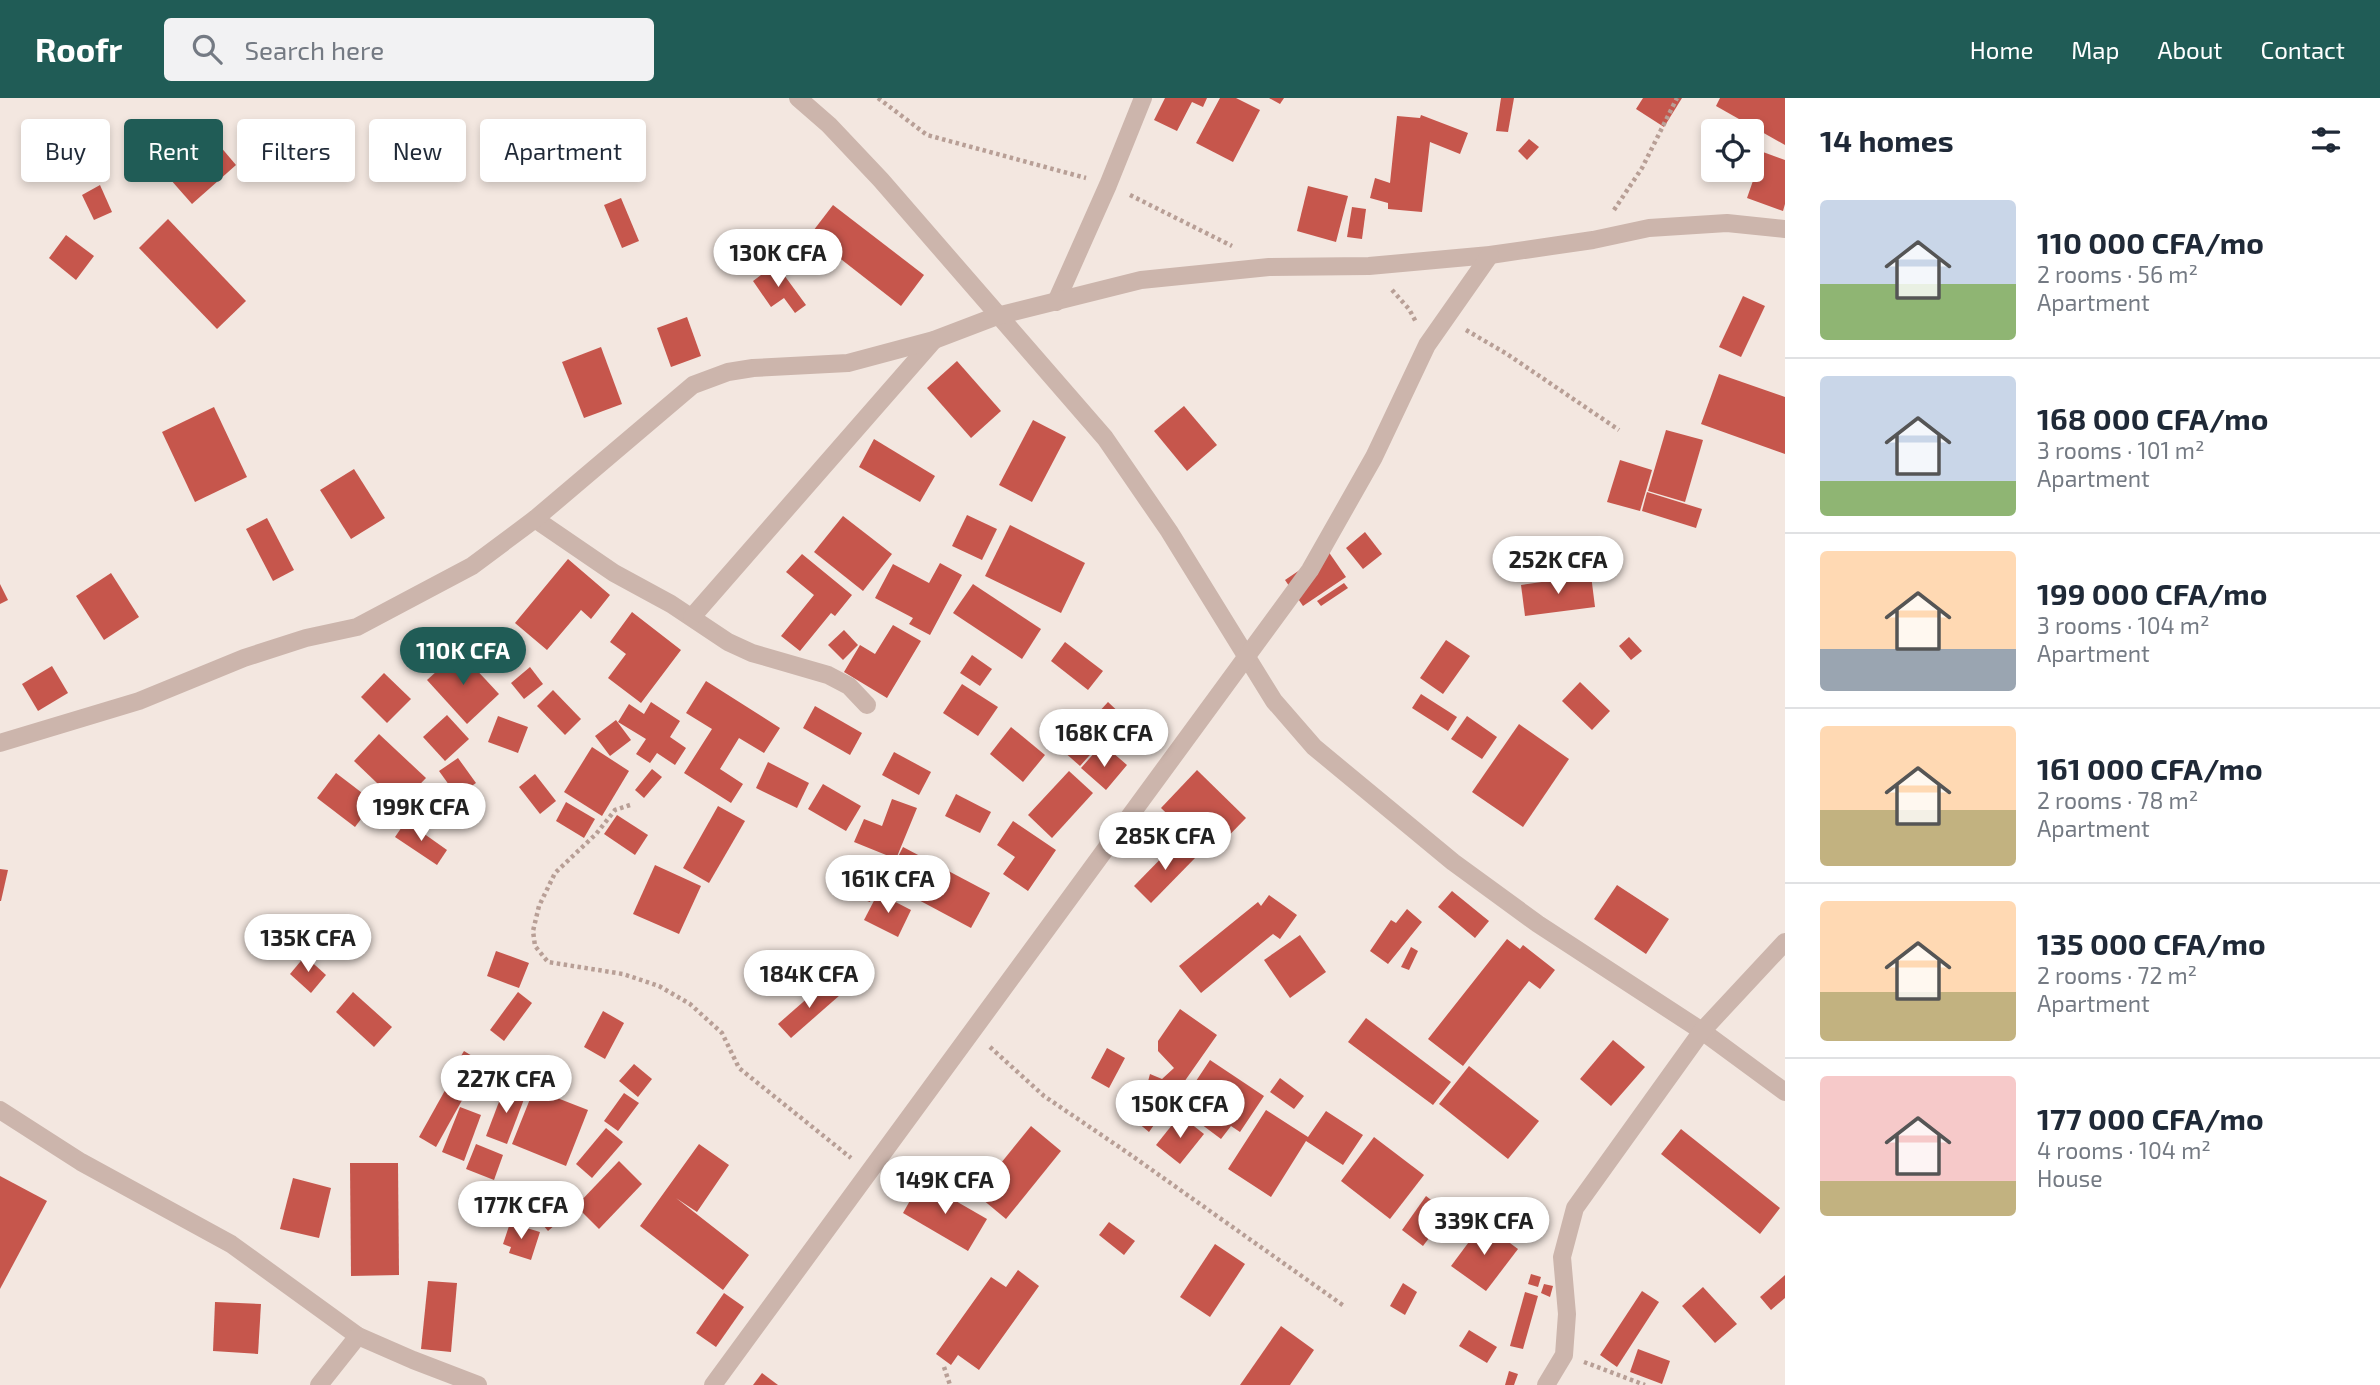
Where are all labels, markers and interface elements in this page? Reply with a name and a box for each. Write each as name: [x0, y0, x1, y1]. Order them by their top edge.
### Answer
search box: [164, 18, 654, 81]
text: Roofr: [35, 29, 122, 69]
icon: search: [188, 30, 226, 68]
text: Search here: [244, 34, 384, 65]
text: Home: [1970, 35, 2033, 64]
text: Map: [2071, 35, 2119, 64]
text: About: [2157, 35, 2223, 64]
text: Contact: [2261, 35, 2345, 64]
chip: Buy: [21, 119, 110, 182]
chip: Rent: [124, 119, 223, 182]
chip: Filters: [237, 119, 355, 182]
chip: New: [369, 119, 466, 182]
chip: Apartment: [480, 119, 646, 182]
map controls: [1701, 119, 1764, 182]
button: locate: [1701, 119, 1764, 182]
icon: filters: [2307, 121, 2345, 159]
text: 14 homes: [1820, 122, 1954, 158]
text: 110 000 CFA/mo: [2037, 224, 2264, 260]
icon: home: [1876, 228, 1960, 312]
pin: 130K CFA: [706, 230, 850, 289]
text: 130K CFA: [729, 238, 827, 266]
text: 2 rooms · 56 m²: [2037, 260, 2198, 288]
text: Apartment: [2037, 288, 2150, 316]
text: 168 000 CFA/mo: [2037, 400, 2268, 436]
icon: home: [1876, 404, 1960, 488]
text: 3 rooms · 101 m²: [2037, 436, 2204, 464]
text: Apartment: [2037, 464, 2150, 492]
pin: 252K CFA: [1486, 536, 1630, 596]
text: 252K CFA: [1508, 545, 1608, 573]
text: 199 000 CFA/mo: [2037, 575, 2267, 611]
icon: home: [1876, 579, 1960, 663]
text: 3 rooms · 104 m²: [2037, 611, 2209, 639]
pin: 110K CFA: [391, 628, 535, 687]
text: 110K CFA: [416, 636, 510, 664]
text: Apartment: [2037, 639, 2150, 667]
pin: 168K CFA: [1032, 710, 1176, 769]
text: 168K CFA: [1055, 718, 1153, 746]
text: 161 000 CFA/mo: [2037, 750, 2263, 786]
icon: home: [1876, 754, 1960, 838]
pin: 199K CFA: [349, 784, 493, 843]
text: 2 rooms · 78 m²: [2037, 786, 2198, 814]
text: 199K CFA: [373, 792, 469, 820]
pin: 285K CFA: [1093, 812, 1237, 872]
text: Apartment: [2037, 814, 2150, 842]
text: 285K CFA: [1115, 821, 1215, 849]
pin: 161K CFA: [816, 856, 960, 915]
text: 161K CFA: [841, 864, 935, 892]
pin: 135K CFA: [236, 914, 380, 974]
text: 135K CFA: [260, 923, 356, 951]
text: 135 000 CFA/mo: [2037, 925, 2266, 961]
icon: home: [1876, 929, 1960, 1013]
pin: 184K CFA: [737, 950, 881, 1010]
text: 184K CFA: [760, 959, 858, 987]
text: 2 rooms · 72 m²: [2037, 961, 2197, 989]
text: Apartment: [2037, 989, 2150, 1017]
pin: 227K CFA: [434, 1056, 578, 1115]
text: 227K CFA: [457, 1064, 555, 1092]
pin: 150K CFA: [1108, 1080, 1252, 1140]
text: 150K CFA: [1132, 1089, 1228, 1117]
text: 177 000 CFA/mo: [2037, 1100, 2264, 1136]
icon: home: [1876, 1104, 1960, 1188]
text: 4 rooms · 104 m²: [2037, 1136, 2211, 1164]
pin: 149K CFA: [873, 1156, 1017, 1216]
text: House: [2037, 1164, 2103, 1192]
text: 149K CFA: [896, 1165, 994, 1193]
pin: 177K CFA: [449, 1182, 593, 1241]
text: 177K CFA: [474, 1190, 568, 1218]
pin: 339K CFA: [1412, 1198, 1556, 1257]
text: 339K CFA: [1434, 1206, 1534, 1234]

